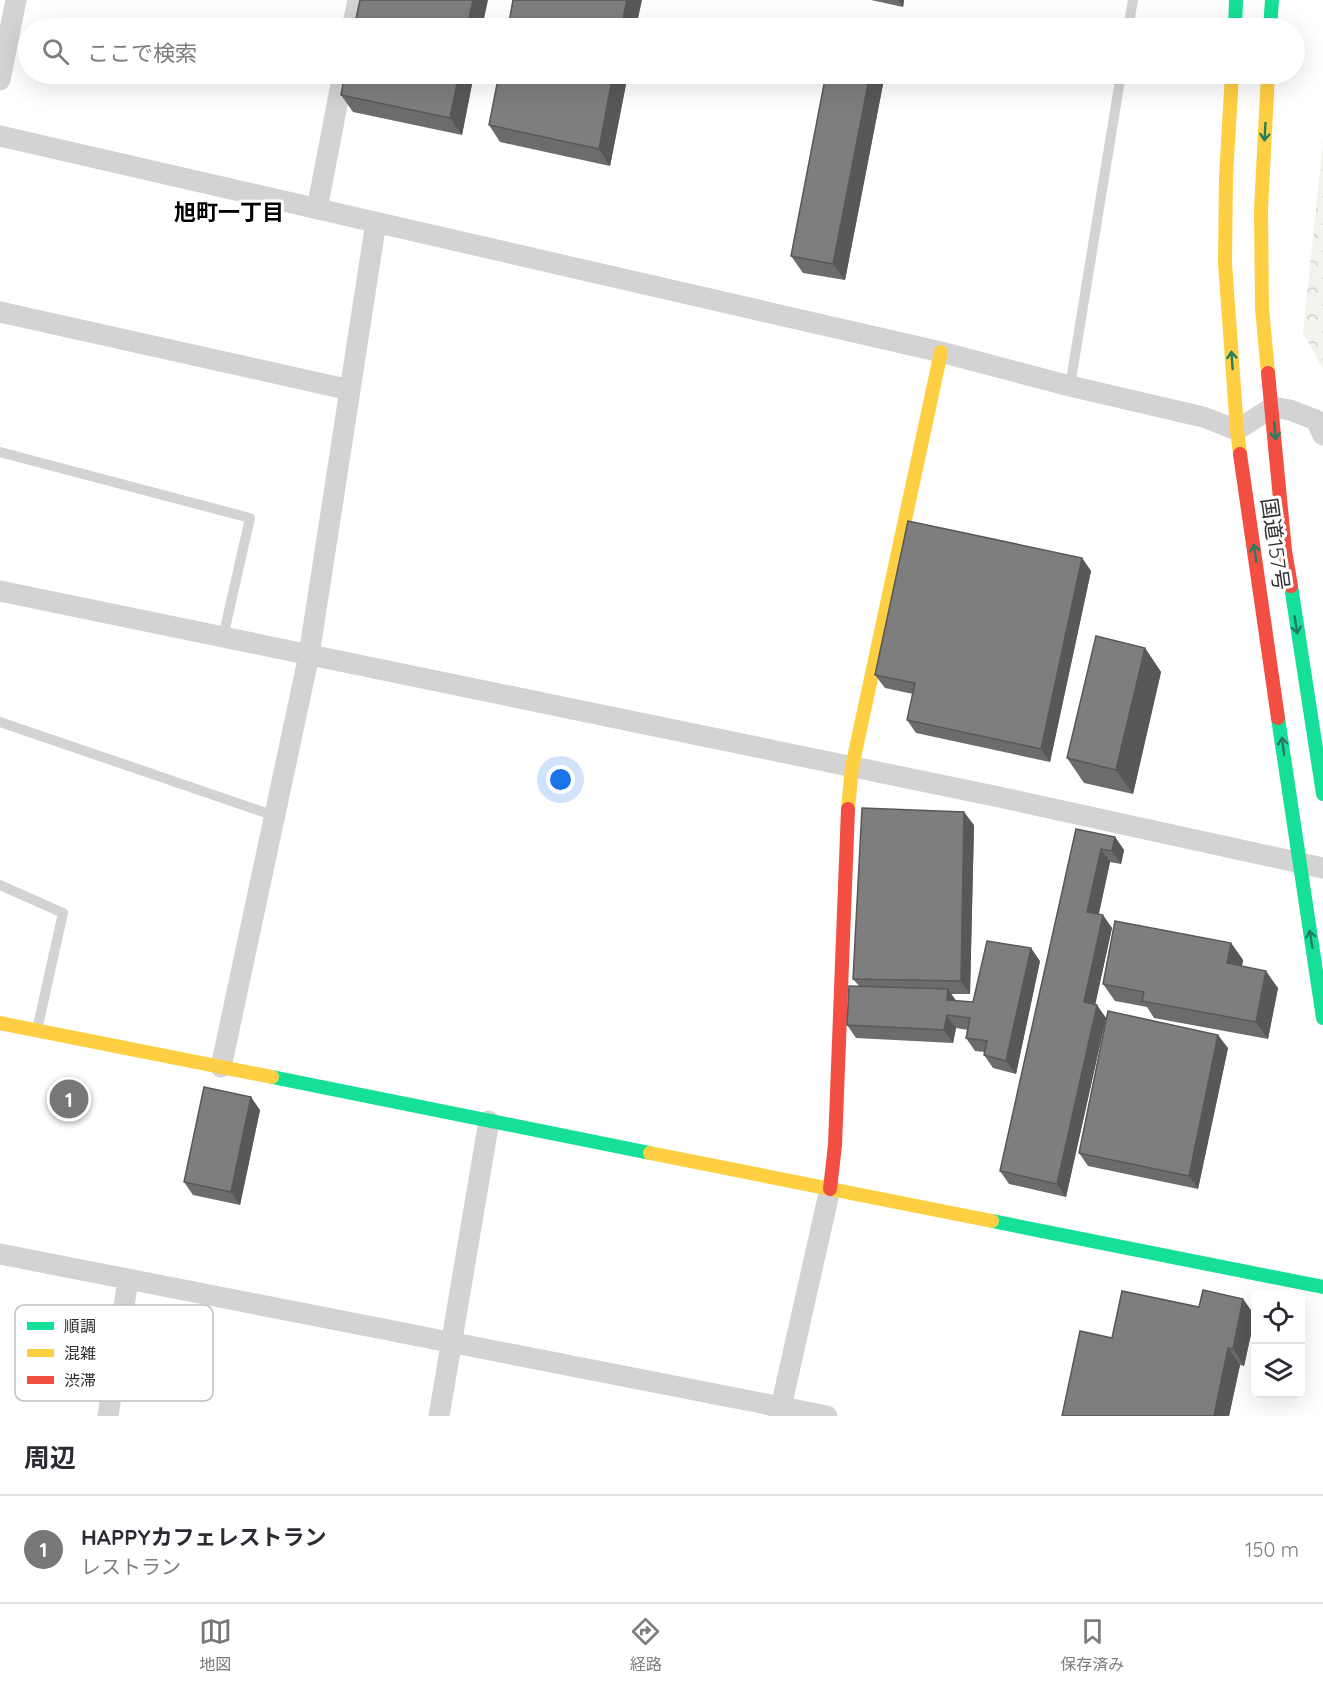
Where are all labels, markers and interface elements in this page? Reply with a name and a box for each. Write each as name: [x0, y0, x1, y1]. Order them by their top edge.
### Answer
search box: [18, 18, 1305, 84]
icon: search: [39, 35, 72, 68]
text: ここで検索: [87, 39, 197, 67]
one-way arrow: [1259, 121, 1270, 141]
district label: 旭町一丁目: [174, 198, 284, 226]
one-way arrow: [1226, 350, 1237, 370]
one-way arrow: [1269, 421, 1280, 441]
street label: 国道157号: [1257, 496, 1295, 592]
one-way arrow: [1250, 544, 1261, 564]
one-way arrow: [1291, 614, 1302, 634]
one-way arrow: [1277, 737, 1288, 757]
your location: [546, 765, 575, 794]
one-way arrow: [1305, 930, 1316, 950]
pin: 1: [50, 1076, 88, 1122]
map controls: [1251, 1290, 1305, 1398]
button: locate: [1251, 1290, 1305, 1344]
legend: [15, 1305, 213, 1401]
text: 順調: [64, 1316, 96, 1336]
text: 混雑: [64, 1343, 96, 1363]
button: layers: [1251, 1344, 1305, 1398]
text: 渋滞: [64, 1370, 96, 1390]
text: 周辺: [24, 1441, 76, 1474]
text: HAPPYカフェレストラン: [81, 1523, 327, 1551]
text: 1: [40, 1537, 47, 1562]
text: 150 m: [1245, 1537, 1299, 1562]
text: レストラン: [81, 1554, 181, 1579]
tab: 地図: [199, 1615, 232, 1675]
tab: 経路: [629, 1615, 662, 1675]
tab: 保存済み: [1060, 1615, 1124, 1675]

